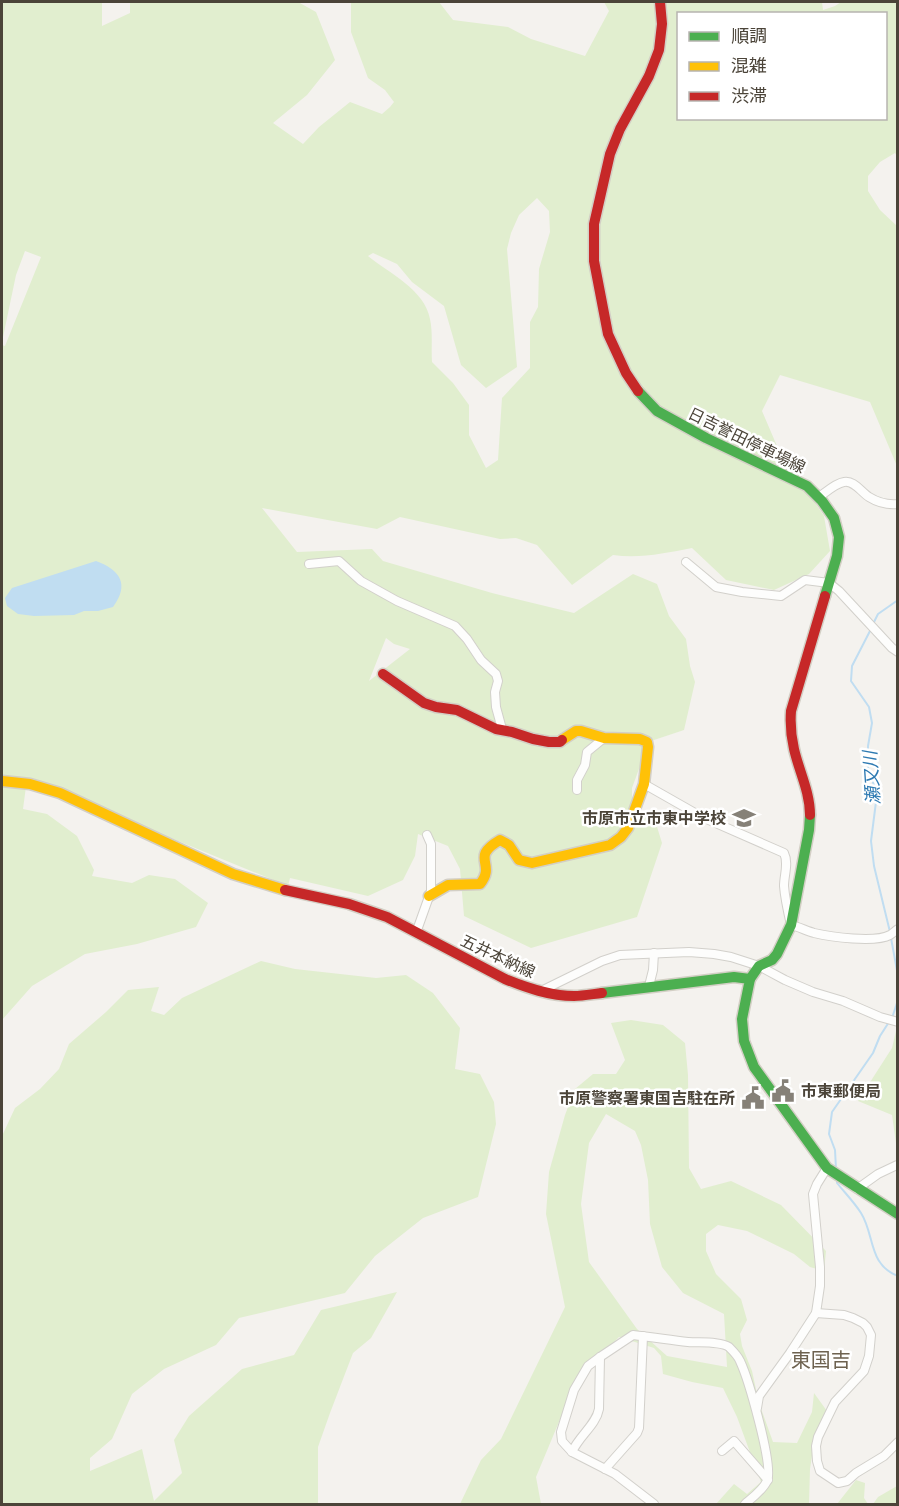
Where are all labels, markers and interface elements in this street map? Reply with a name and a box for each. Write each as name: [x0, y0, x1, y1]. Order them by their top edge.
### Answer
legend: [677, 12, 887, 120]
text: 順調: [731, 25, 767, 46]
text: 混雑: [731, 55, 767, 76]
text: 渋滞: [731, 85, 767, 106]
street label: 日吉誉田停車場線: [685, 404, 808, 477]
water label: 瀬又川: [859, 748, 884, 806]
school or university icon: 市原市立市東中学校: [731, 805, 757, 831]
place label: 市原市立市東中学校: [582, 809, 726, 828]
street label: 五井本納線: [458, 931, 538, 982]
public building icon: 市東郵便局: [770, 1078, 796, 1104]
place label: 市東郵便局: [801, 1082, 881, 1101]
public building icon: 市原警察署東国吉駐在所: [740, 1085, 766, 1111]
place label: 市原警察署東国吉駐在所: [559, 1089, 735, 1108]
district label: 東国吉: [791, 1348, 851, 1372]

